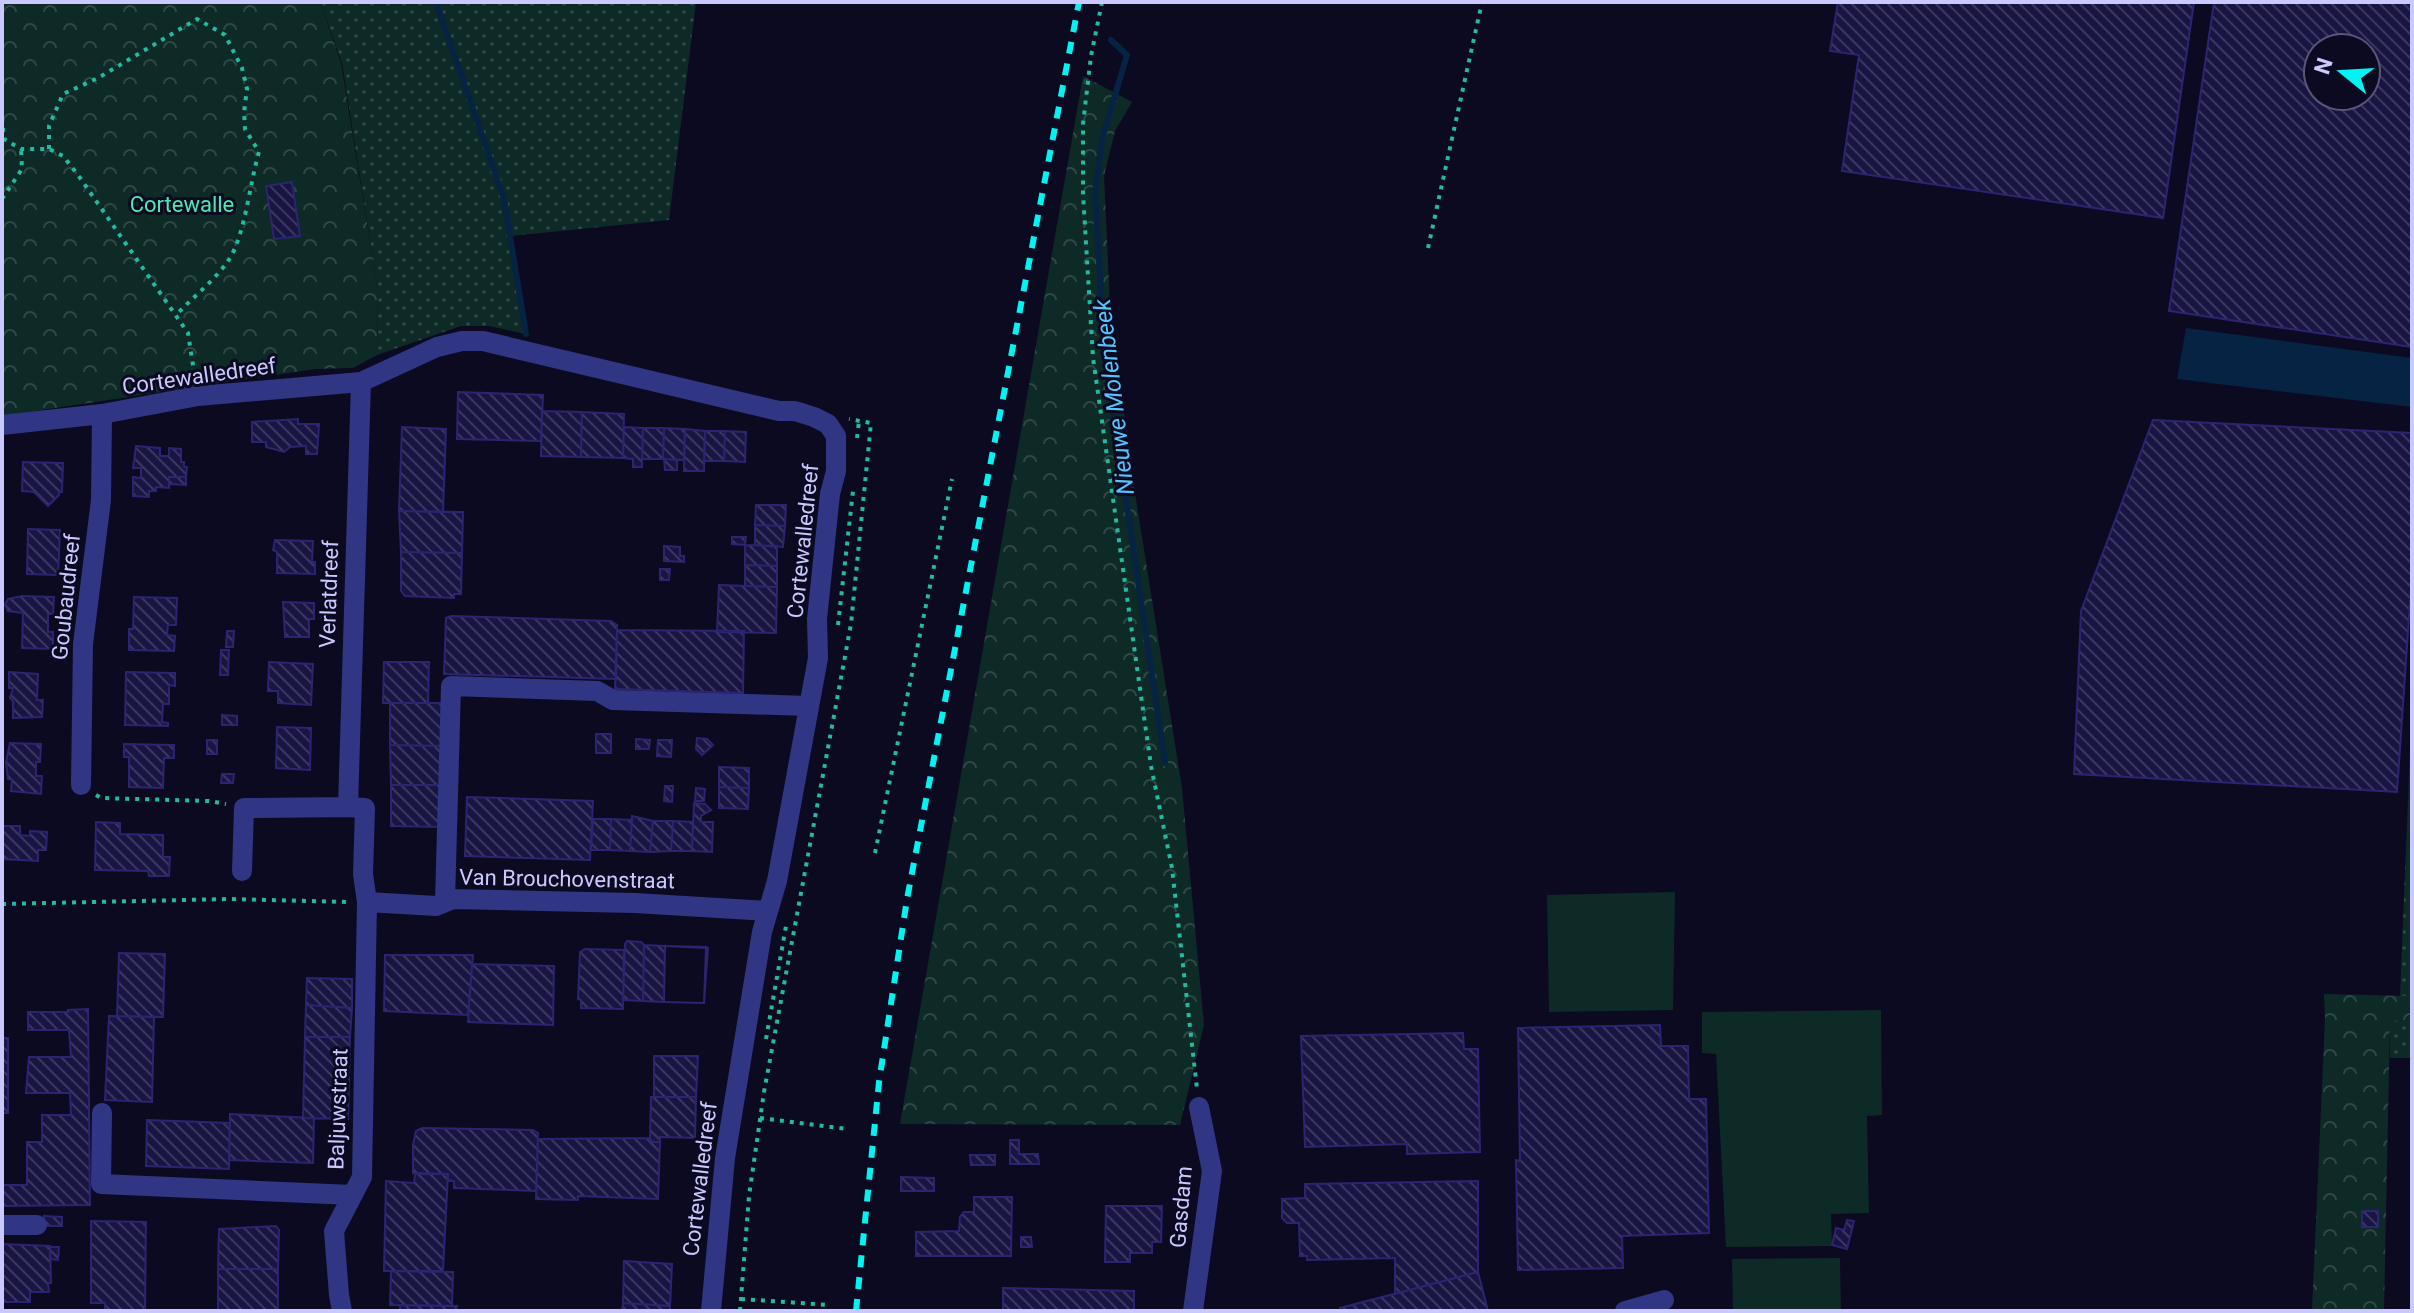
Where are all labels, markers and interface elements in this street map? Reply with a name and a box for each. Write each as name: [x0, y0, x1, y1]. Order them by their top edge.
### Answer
north arrow: [2302, 32, 2382, 112]
text: N: [2309, 55, 2338, 77]
park label: Cortewalle: [130, 192, 234, 217]
water label: Nieuwe Molenbeek: [1088, 296, 1140, 497]
street label: Cortewalledreef: [120, 353, 278, 399]
street label: Cortewalledreef: [782, 462, 824, 619]
street label: Goubaudreef: [47, 532, 85, 661]
street label: Verlatdreef: [315, 539, 343, 648]
street label: Van Brouchovenstraat: [459, 865, 675, 893]
street label: Baljuwstraat: [323, 1048, 353, 1170]
street label: Cortewalledreef: [678, 1100, 722, 1258]
street label: Gasdam: [1165, 1165, 1197, 1249]

